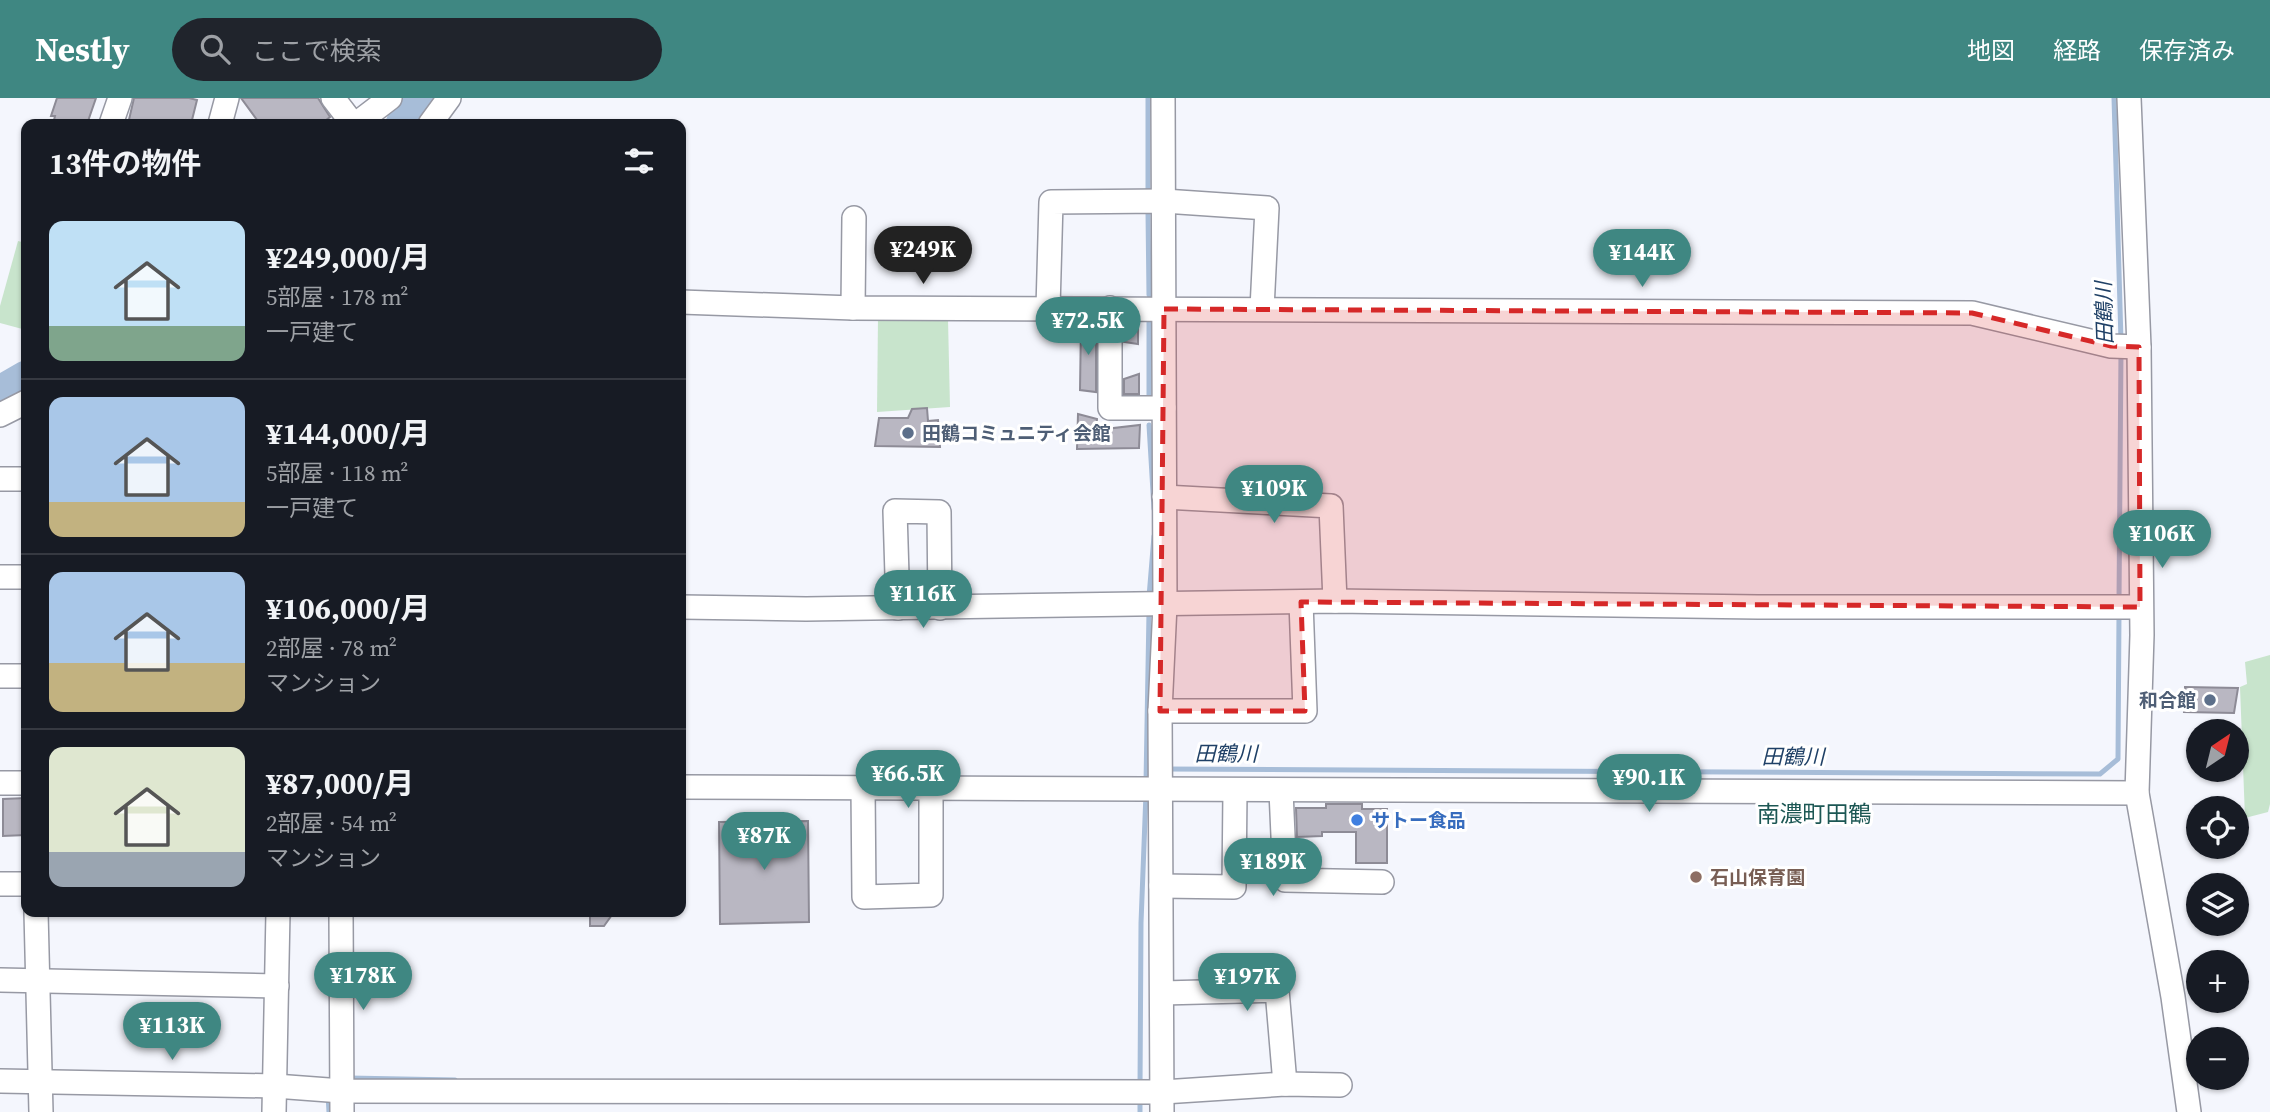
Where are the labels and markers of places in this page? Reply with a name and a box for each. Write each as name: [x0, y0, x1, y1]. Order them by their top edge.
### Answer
pin: ¥249K: [874, 226, 972, 286]
pin: ¥144K: [1593, 230, 1691, 289]
pin: ¥72.5K: [1031, 298, 1145, 357]
place label: 田鶴コミュニティ会館: [922, 420, 1111, 446]
marker: 田鶴コミュニティ会館: [900, 425, 916, 441]
pin: ¥109K: [1225, 466, 1323, 525]
pin: ¥106K: [2113, 510, 2211, 570]
pin: ¥116K: [874, 570, 972, 630]
place label: 和合館: [2139, 687, 2196, 713]
marker: 和合館: [2202, 692, 2218, 708]
pin: ¥66.5K: [851, 750, 965, 810]
pin: ¥90.1K: [1592, 754, 1706, 814]
place label: サトー食品: [1371, 807, 1466, 833]
pin: ¥87K: [723, 812, 805, 872]
marker: サトー食品: [1349, 812, 1365, 828]
pin: ¥189K: [1224, 838, 1322, 898]
place label: 石山保育園: [1710, 864, 1805, 890]
marker: 石山保育園: [1688, 869, 1704, 885]
pin: ¥178K: [314, 953, 412, 1012]
pin: ¥197K: [1198, 954, 1296, 1013]
pin: ¥113K: [123, 1002, 221, 1062]

